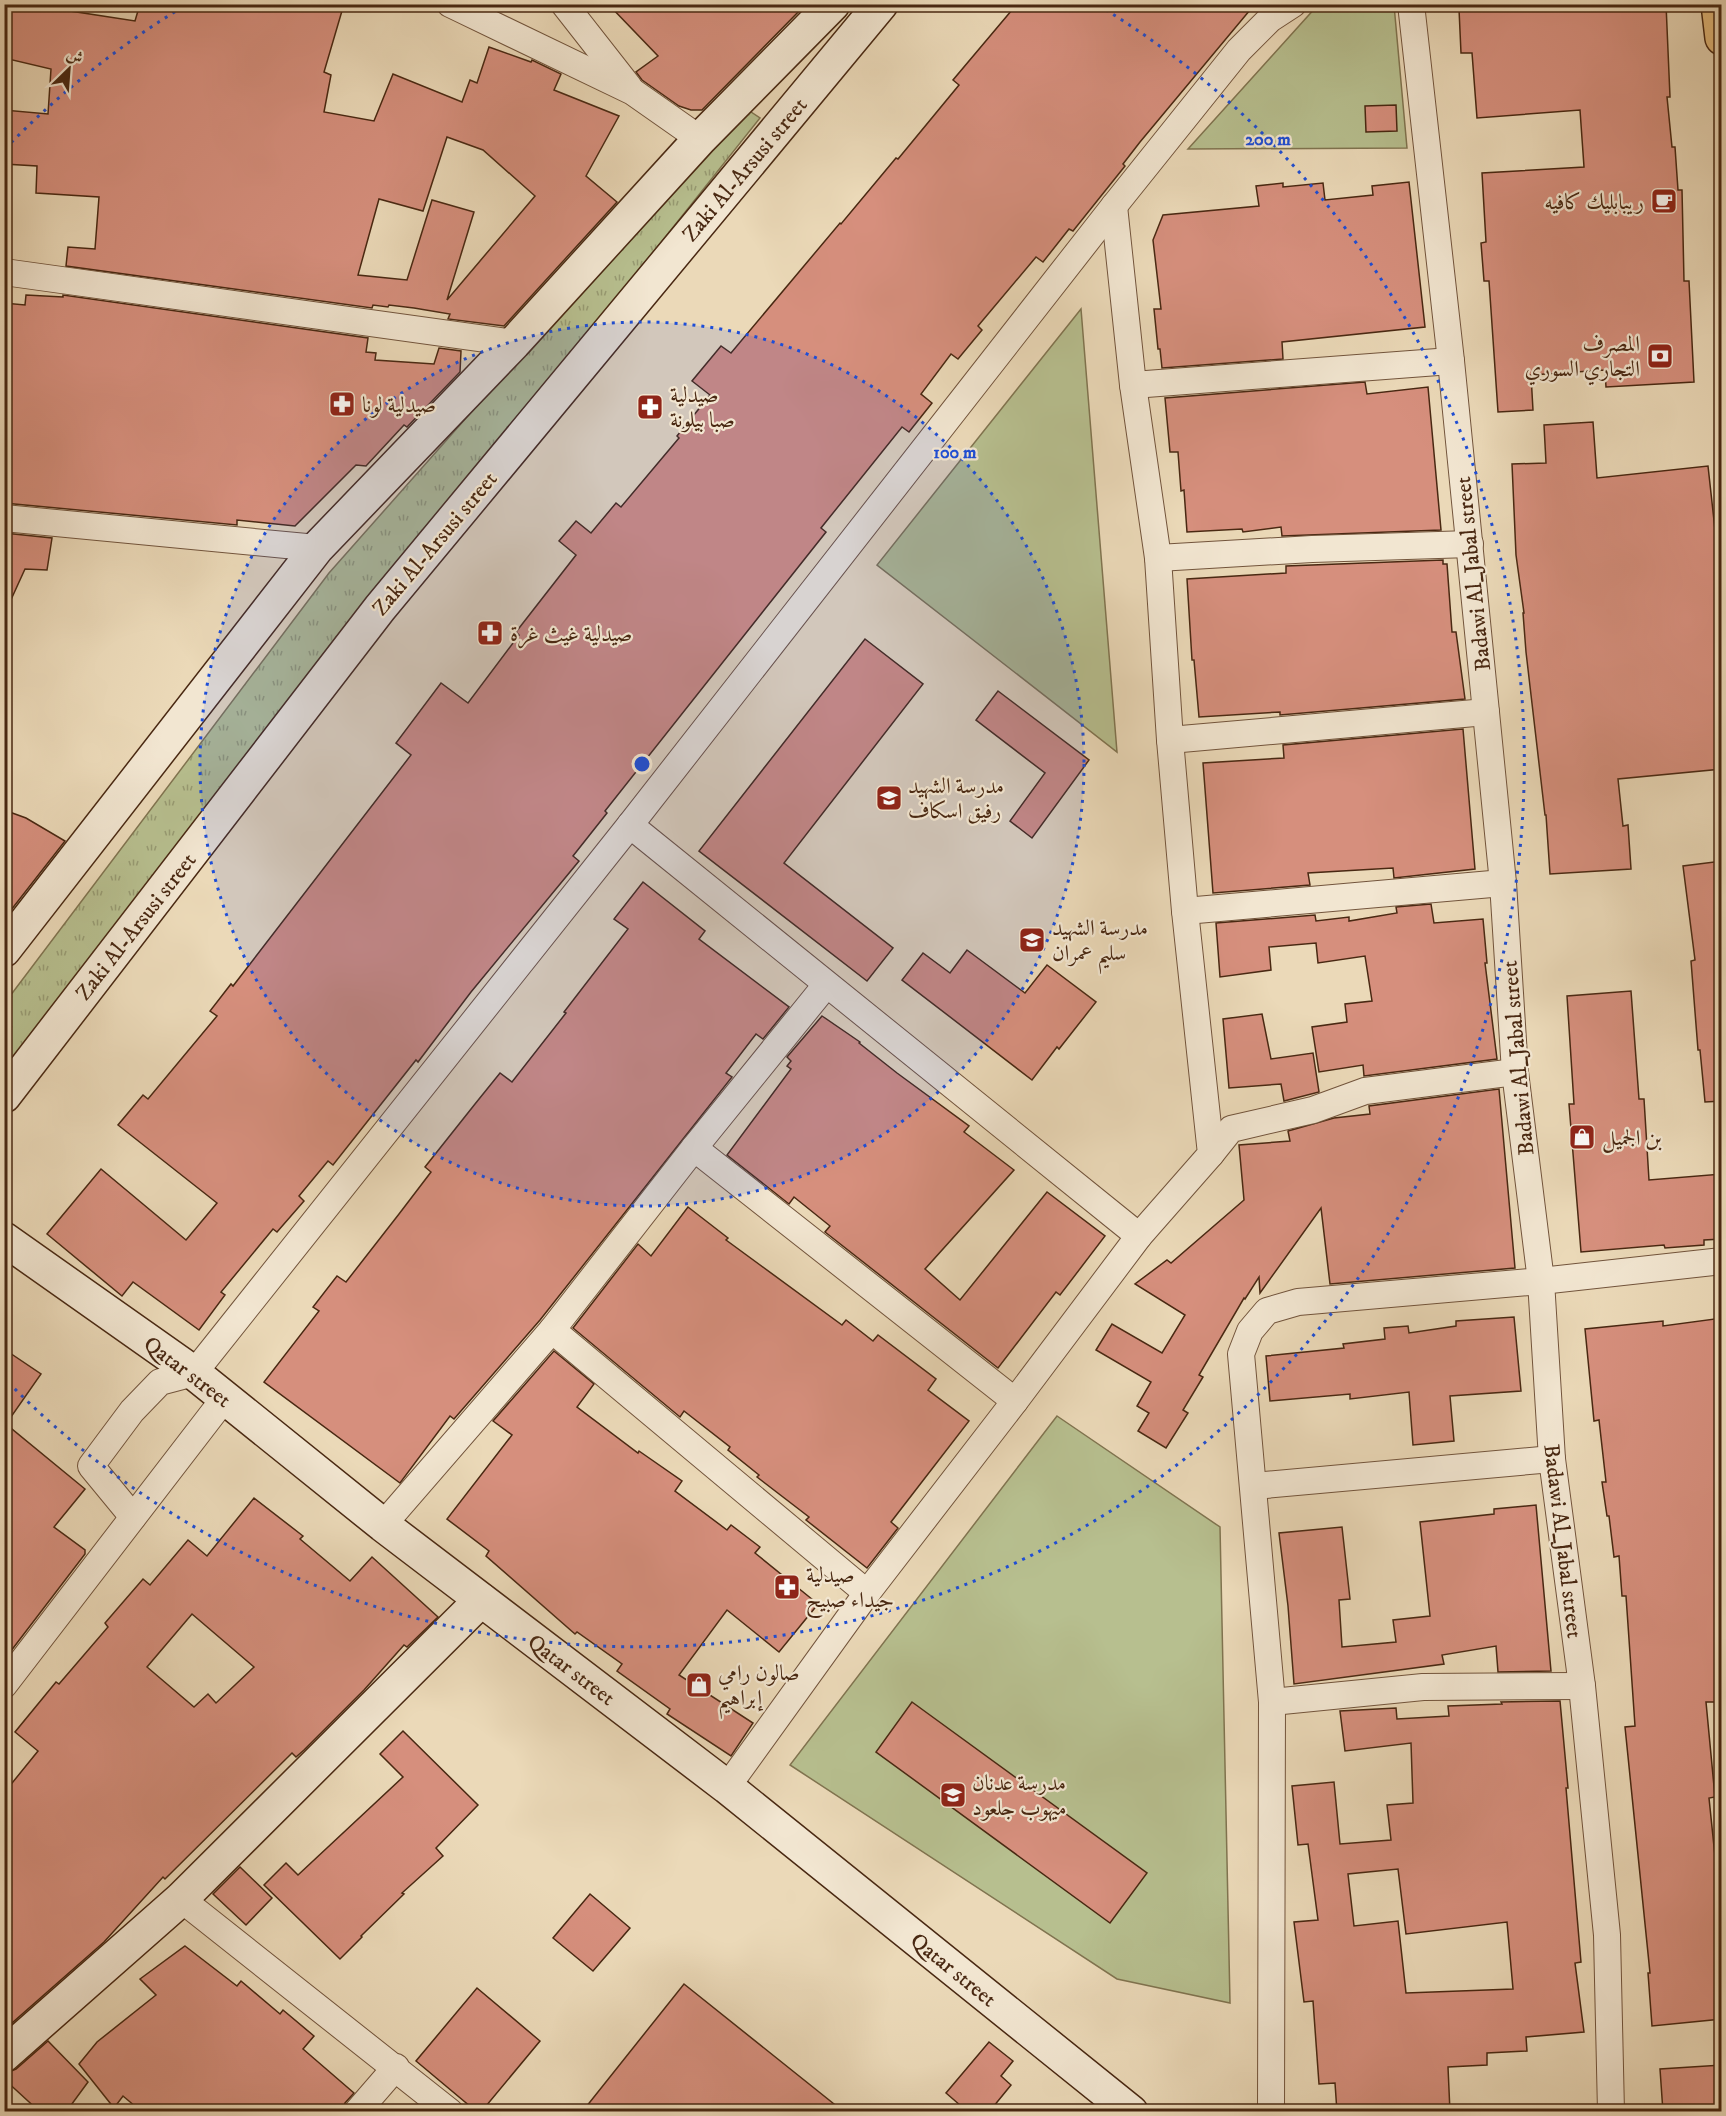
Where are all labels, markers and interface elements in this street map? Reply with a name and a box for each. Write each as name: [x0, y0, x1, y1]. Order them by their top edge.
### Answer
north arrow: [39, 39, 99, 99]
text: ش: [63, 44, 86, 69]
street label: Zaki Al-Arsusi street: [677, 92, 813, 248]
text: 200 m: [1245, 129, 1291, 151]
cafe icon: ريبابليك كافيه: [1649, 186, 1679, 216]
place label: ريبابليك كافيه: [1544, 189, 1644, 216]
place label: المصرف التجاري السوري: [1525, 331, 1640, 386]
bank icon: المصرف التجاري السوري: [1645, 341, 1675, 371]
place label: صيدلية صبا بيلونة: [670, 382, 735, 434]
pharmacy icon: صيدلية لونا: [327, 389, 357, 419]
place label: صيدلية لونا: [362, 392, 436, 419]
pharmacy icon: صيدلية صبا بيلونة: [635, 392, 665, 422]
text: 100 m: [933, 442, 977, 464]
street label: Zaki Al-Arsusi street: [367, 466, 503, 622]
street label: Badawi Al_Jabal street: [1450, 475, 1497, 672]
pharmacy icon: صيدلية غيث غرة: [475, 618, 505, 648]
place label: صيدلية غيث غرة: [510, 621, 632, 649]
centre of rings: [632, 754, 652, 774]
place label: مدرسة الشهيد رفيق اسكاف: [908, 773, 1004, 825]
school or university icon: مدرسة الشهيد رفيق اسكاف: [874, 783, 904, 813]
street label: Zaki Al-Arsusi street: [70, 848, 202, 1006]
place label: مدرسة الشهيد سليم عمران: [1052, 915, 1148, 974]
school or university icon: مدرسة الشهيد سليم عمران: [1017, 925, 1047, 955]
street label: Badawi Al_Jabal street: [1497, 959, 1540, 1156]
shop icon: بن الجميل: [1567, 1122, 1597, 1152]
place label: بن الجميل: [1602, 1125, 1662, 1153]
street label: Qatar street: [138, 1330, 236, 1414]
street label: Badawi Al_Jabal street: [1537, 1443, 1588, 1640]
place label: صيدلية جيداء صبيح: [806, 1562, 894, 1619]
pharmacy icon: صيدلية جيداء صبيح: [772, 1572, 802, 1602]
street label: Qatar street: [522, 1628, 620, 1712]
place label: صالون رامي إبراهيم: [718, 1660, 800, 1719]
shop icon: صالون رامي إبراهيم: [684, 1670, 714, 1700]
place label: مدرسة عدنان ميهوب جلعود: [972, 1770, 1067, 1822]
school or university icon: مدرسة عدنان ميهوب جلعود: [938, 1780, 968, 1810]
street label: Qatar street: [905, 1927, 1002, 2013]

